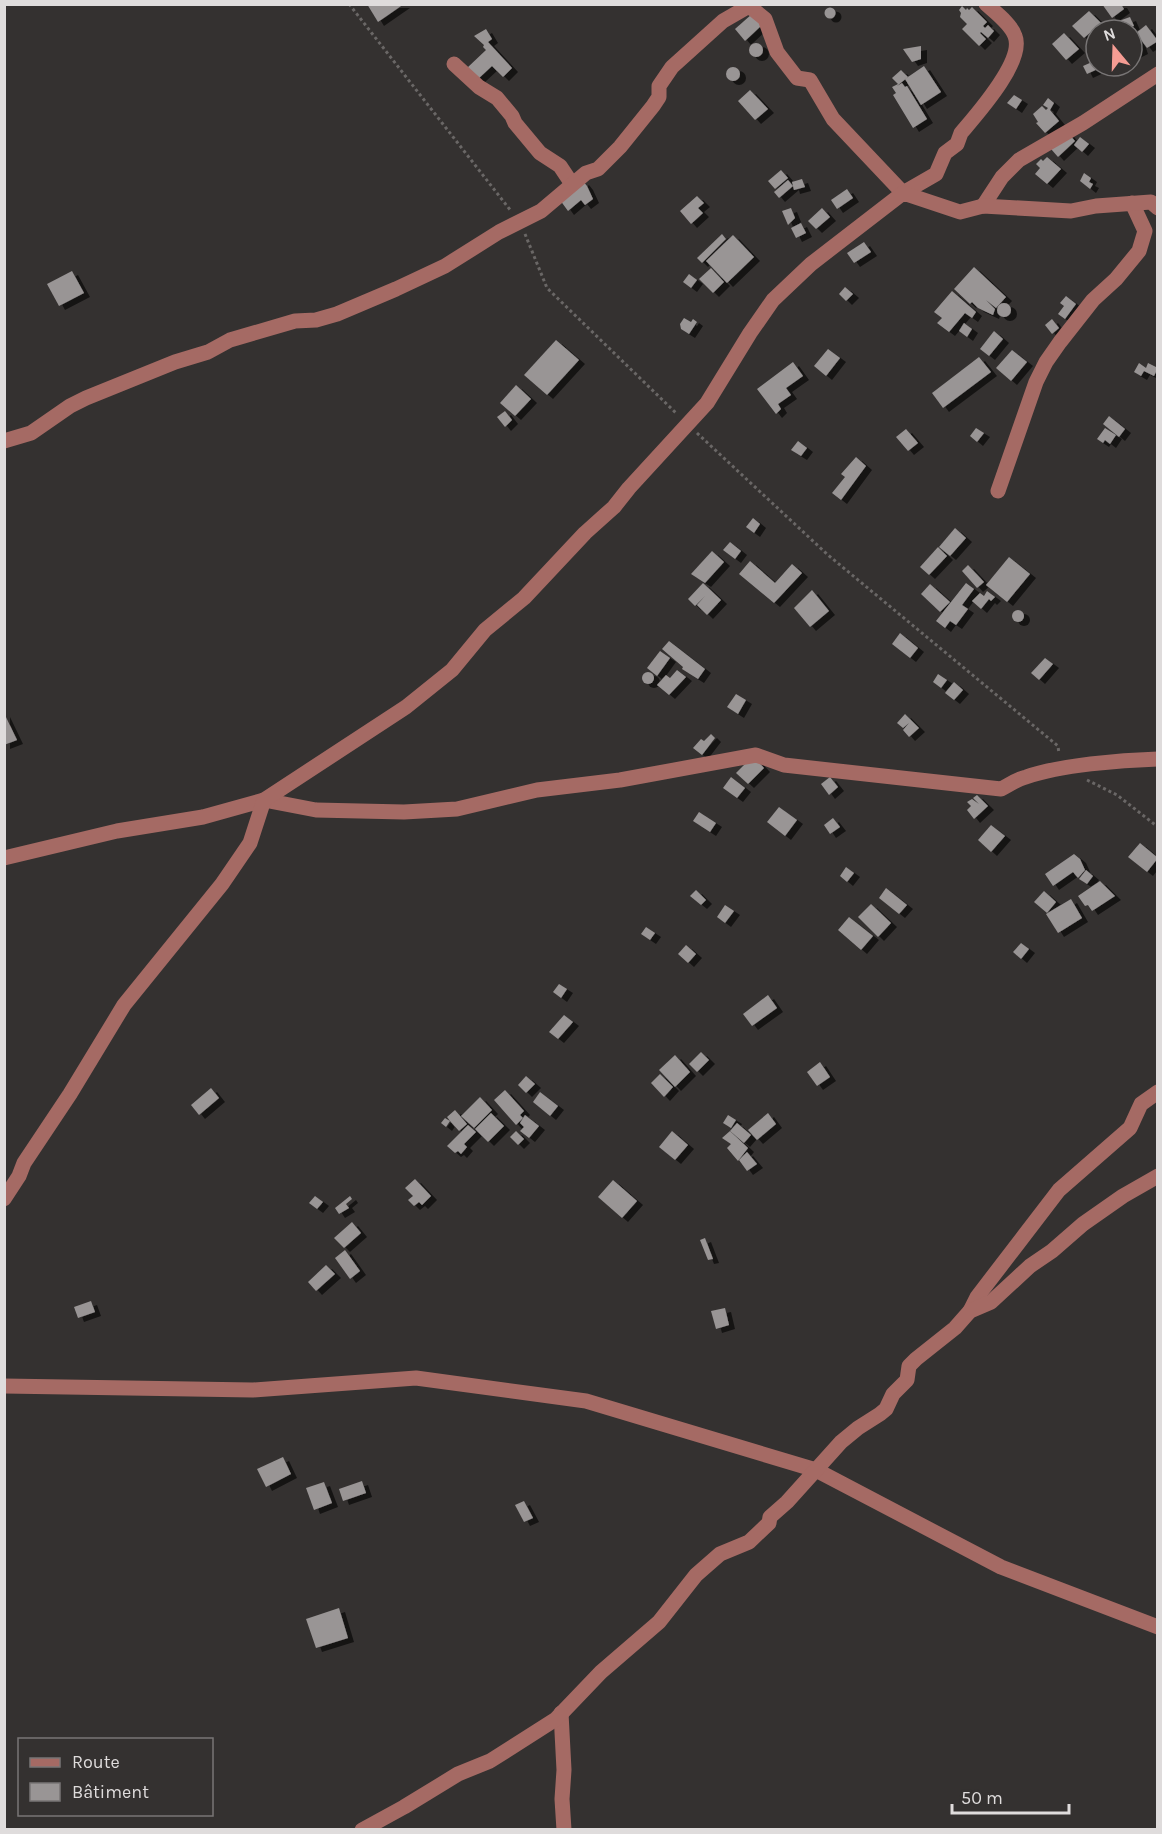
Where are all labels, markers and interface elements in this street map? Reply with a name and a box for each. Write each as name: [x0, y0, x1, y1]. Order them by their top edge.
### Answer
north arrow: [1084, 18, 1144, 78]
text: N: [1101, 23, 1118, 45]
legend: [18, 1738, 213, 1816]
text: Route: [72, 1751, 120, 1773]
scale bar: [952, 1777, 1069, 1815]
text: Bâtiment: [72, 1781, 149, 1803]
text: 50 m: [961, 1787, 1003, 1809]

